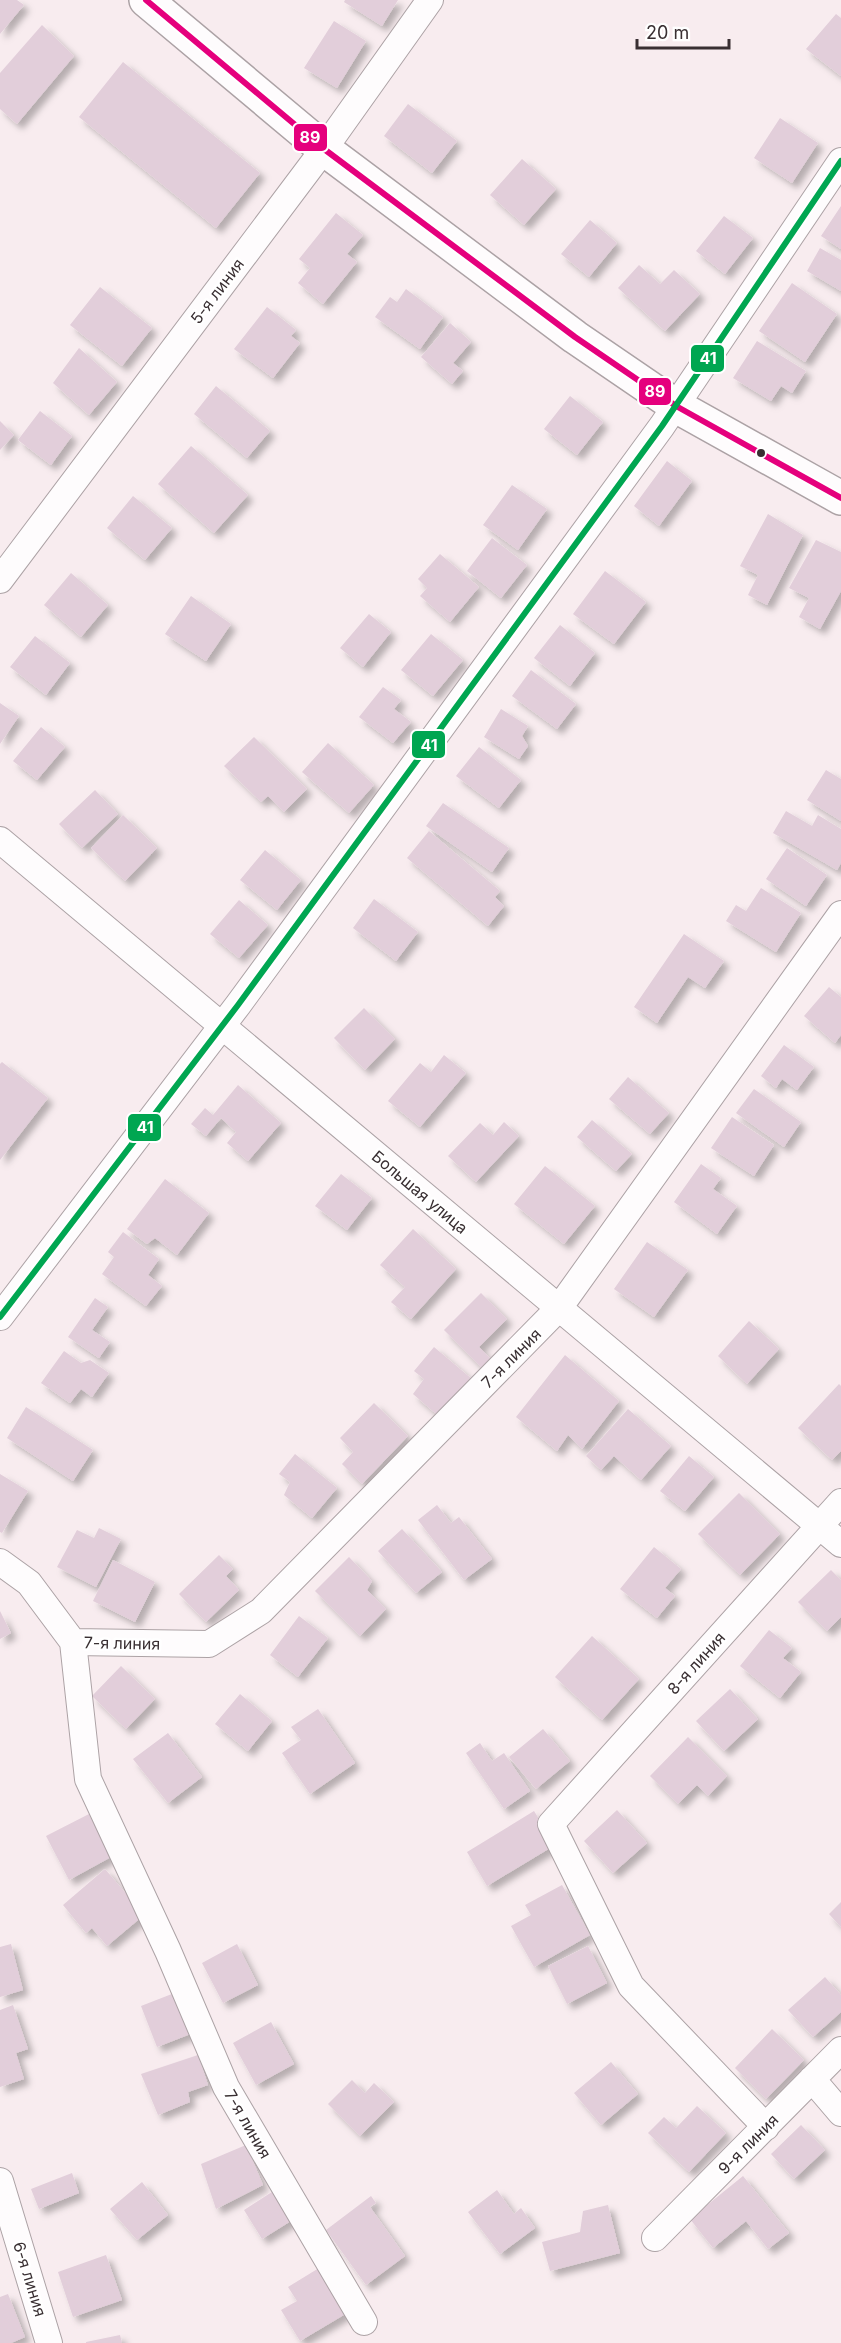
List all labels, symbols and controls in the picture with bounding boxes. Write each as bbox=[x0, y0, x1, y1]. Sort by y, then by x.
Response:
scale bar bbox=[637, 12, 728, 50]
text: 20 m bbox=[646, 22, 689, 43]
line badge: 89 bbox=[293, 123, 328, 152]
text: 89 bbox=[300, 127, 320, 147]
street label: 5-я линия bbox=[186, 254, 248, 328]
line badge: 41 bbox=[690, 344, 725, 373]
text: 41 bbox=[699, 348, 717, 368]
line badge: 89 bbox=[638, 377, 672, 406]
text: 89 bbox=[645, 381, 665, 401]
unlabelled marker bbox=[755, 447, 767, 459]
line badge: 41 bbox=[411, 730, 446, 759]
text: 41 bbox=[420, 735, 438, 755]
line badge: 41 bbox=[127, 1113, 162, 1142]
text: 41 bbox=[136, 1117, 154, 1137]
street label: Большая улица bbox=[368, 1146, 472, 1238]
street label: 7-я линия bbox=[477, 1324, 545, 1392]
street label: 8-я линия bbox=[663, 1628, 729, 1698]
street label: 7-я линия bbox=[84, 1632, 160, 1654]
street label: 7-я линия bbox=[220, 2086, 276, 2162]
street label: 9-я линия bbox=[714, 2110, 782, 2178]
street label: 6-я линия bbox=[9, 2239, 51, 2319]

